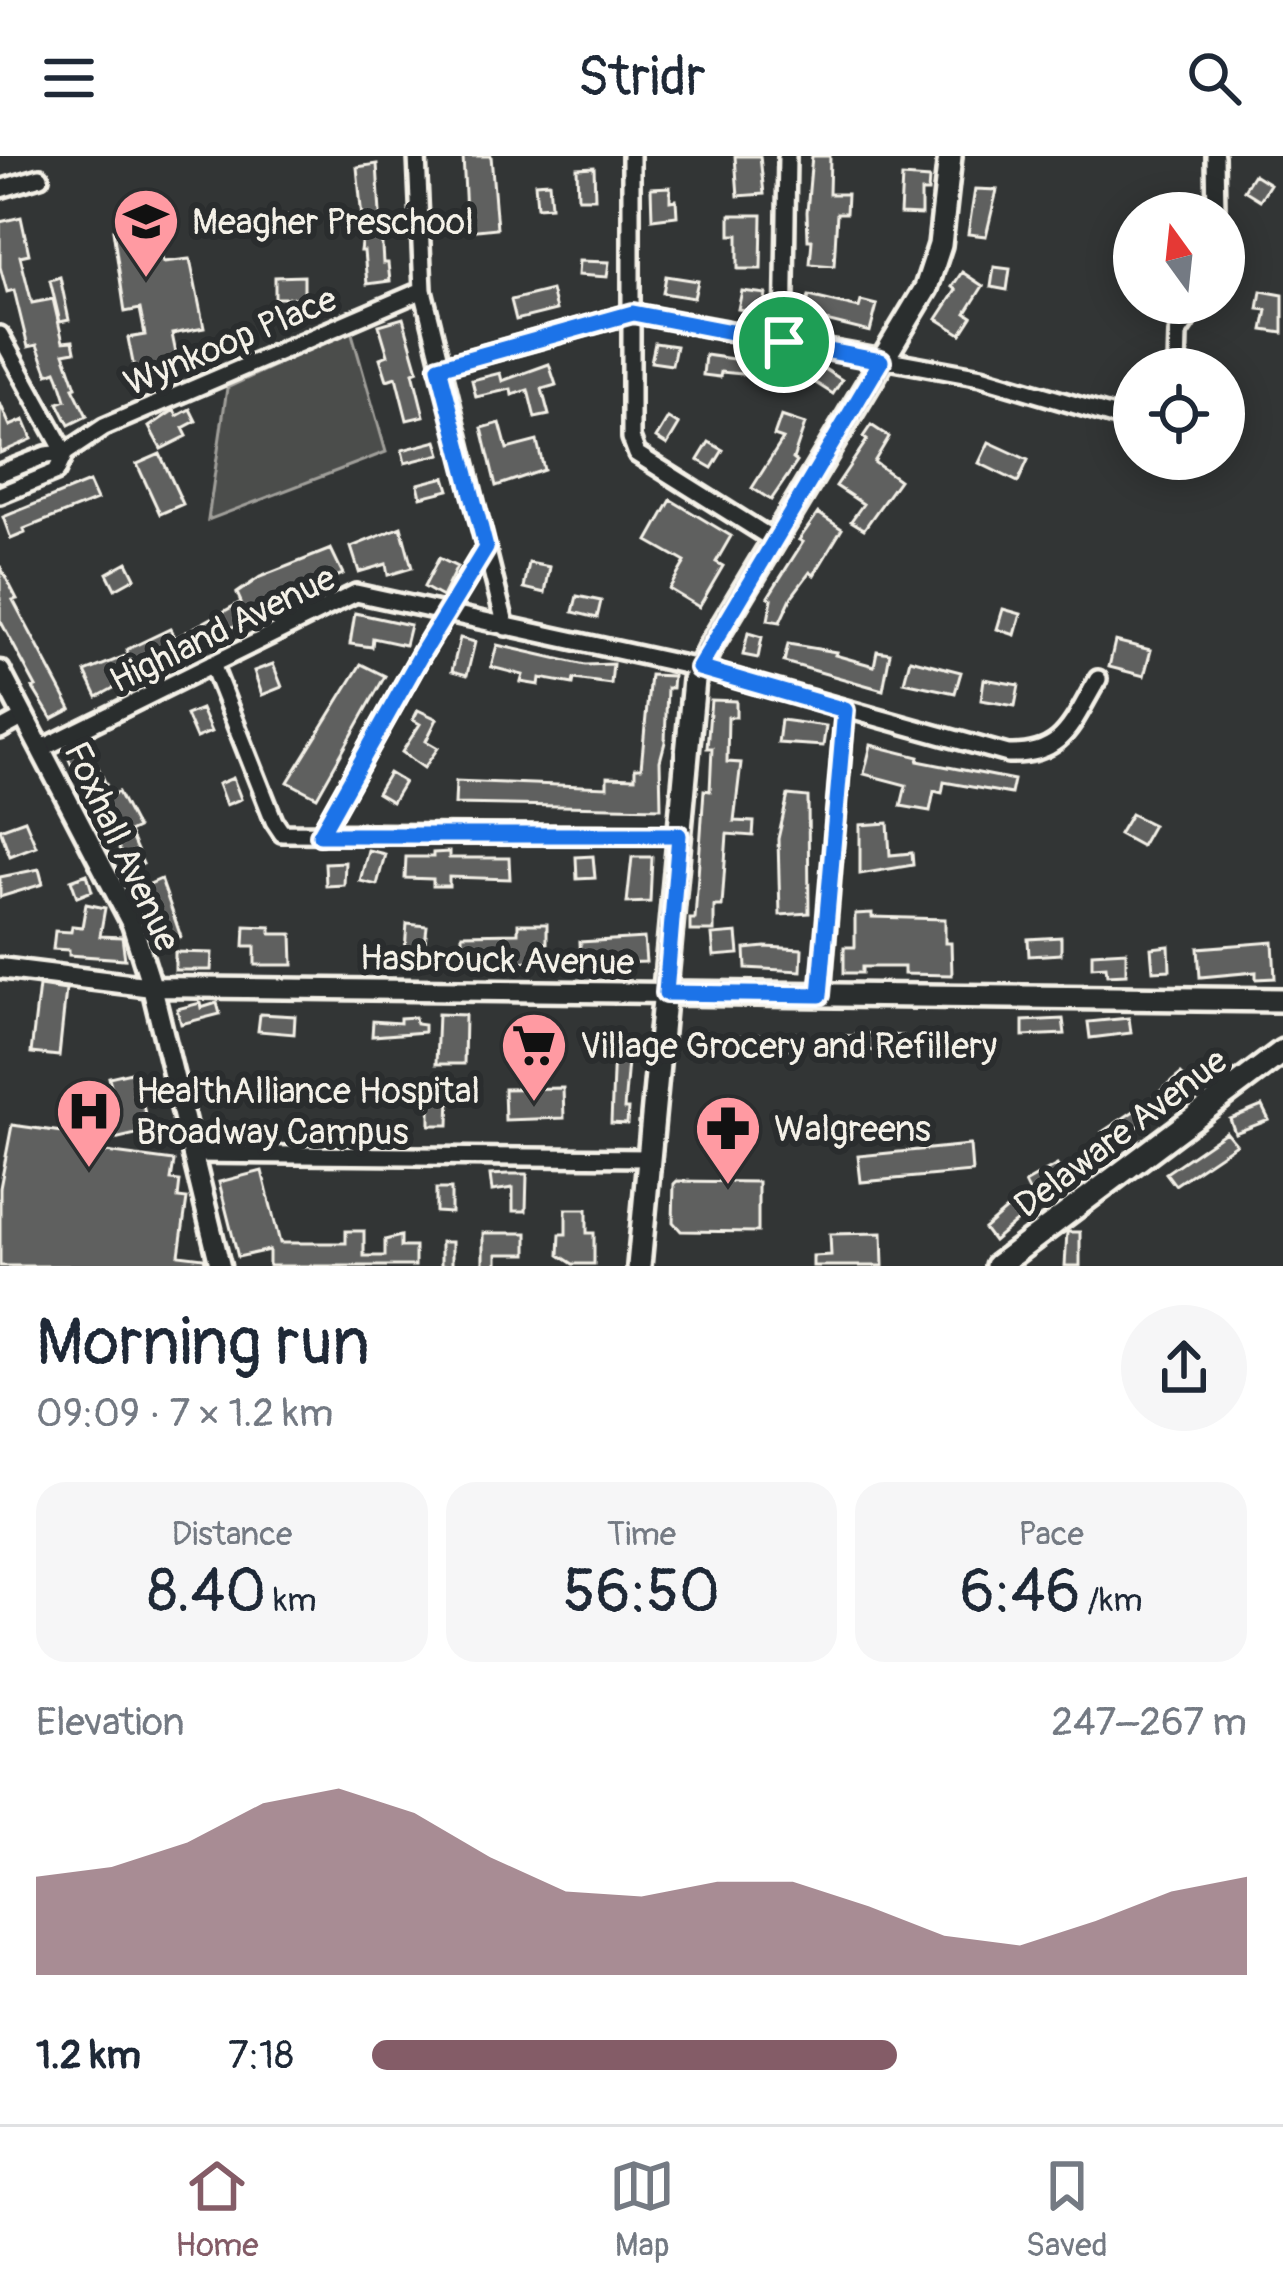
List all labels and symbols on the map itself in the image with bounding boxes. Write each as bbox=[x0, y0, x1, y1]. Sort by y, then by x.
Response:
school or university icon: Meagher Preschool bbox=[111, 186, 181, 280]
north arrow bbox=[1113, 192, 1245, 324]
place label: Meagher Preschool bbox=[192, 200, 474, 245]
street label: Wynkoop Place bbox=[118, 276, 344, 406]
pin bbox=[733, 291, 835, 393]
street label: Highland Avenue bbox=[103, 555, 343, 703]
street label: Foxhall Avenue bbox=[53, 735, 190, 959]
street label: Hasbrouck Avenue bbox=[359, 936, 635, 985]
supermarket icon: Village Grocery and Refillery bbox=[499, 1010, 569, 1104]
place label: Village Grocery and Refillery bbox=[580, 1024, 997, 1069]
street label: Delaware Avenue bbox=[1006, 1038, 1236, 1228]
place label: HealthAlliance Hospital Broadway Campus bbox=[136, 1069, 480, 1155]
hospital icon: HealthAlliance Hospital Broadway Campus bbox=[54, 1076, 124, 1170]
pharmacy icon: Walgreens bbox=[693, 1093, 763, 1187]
place label: Walgreens bbox=[774, 1107, 931, 1152]

